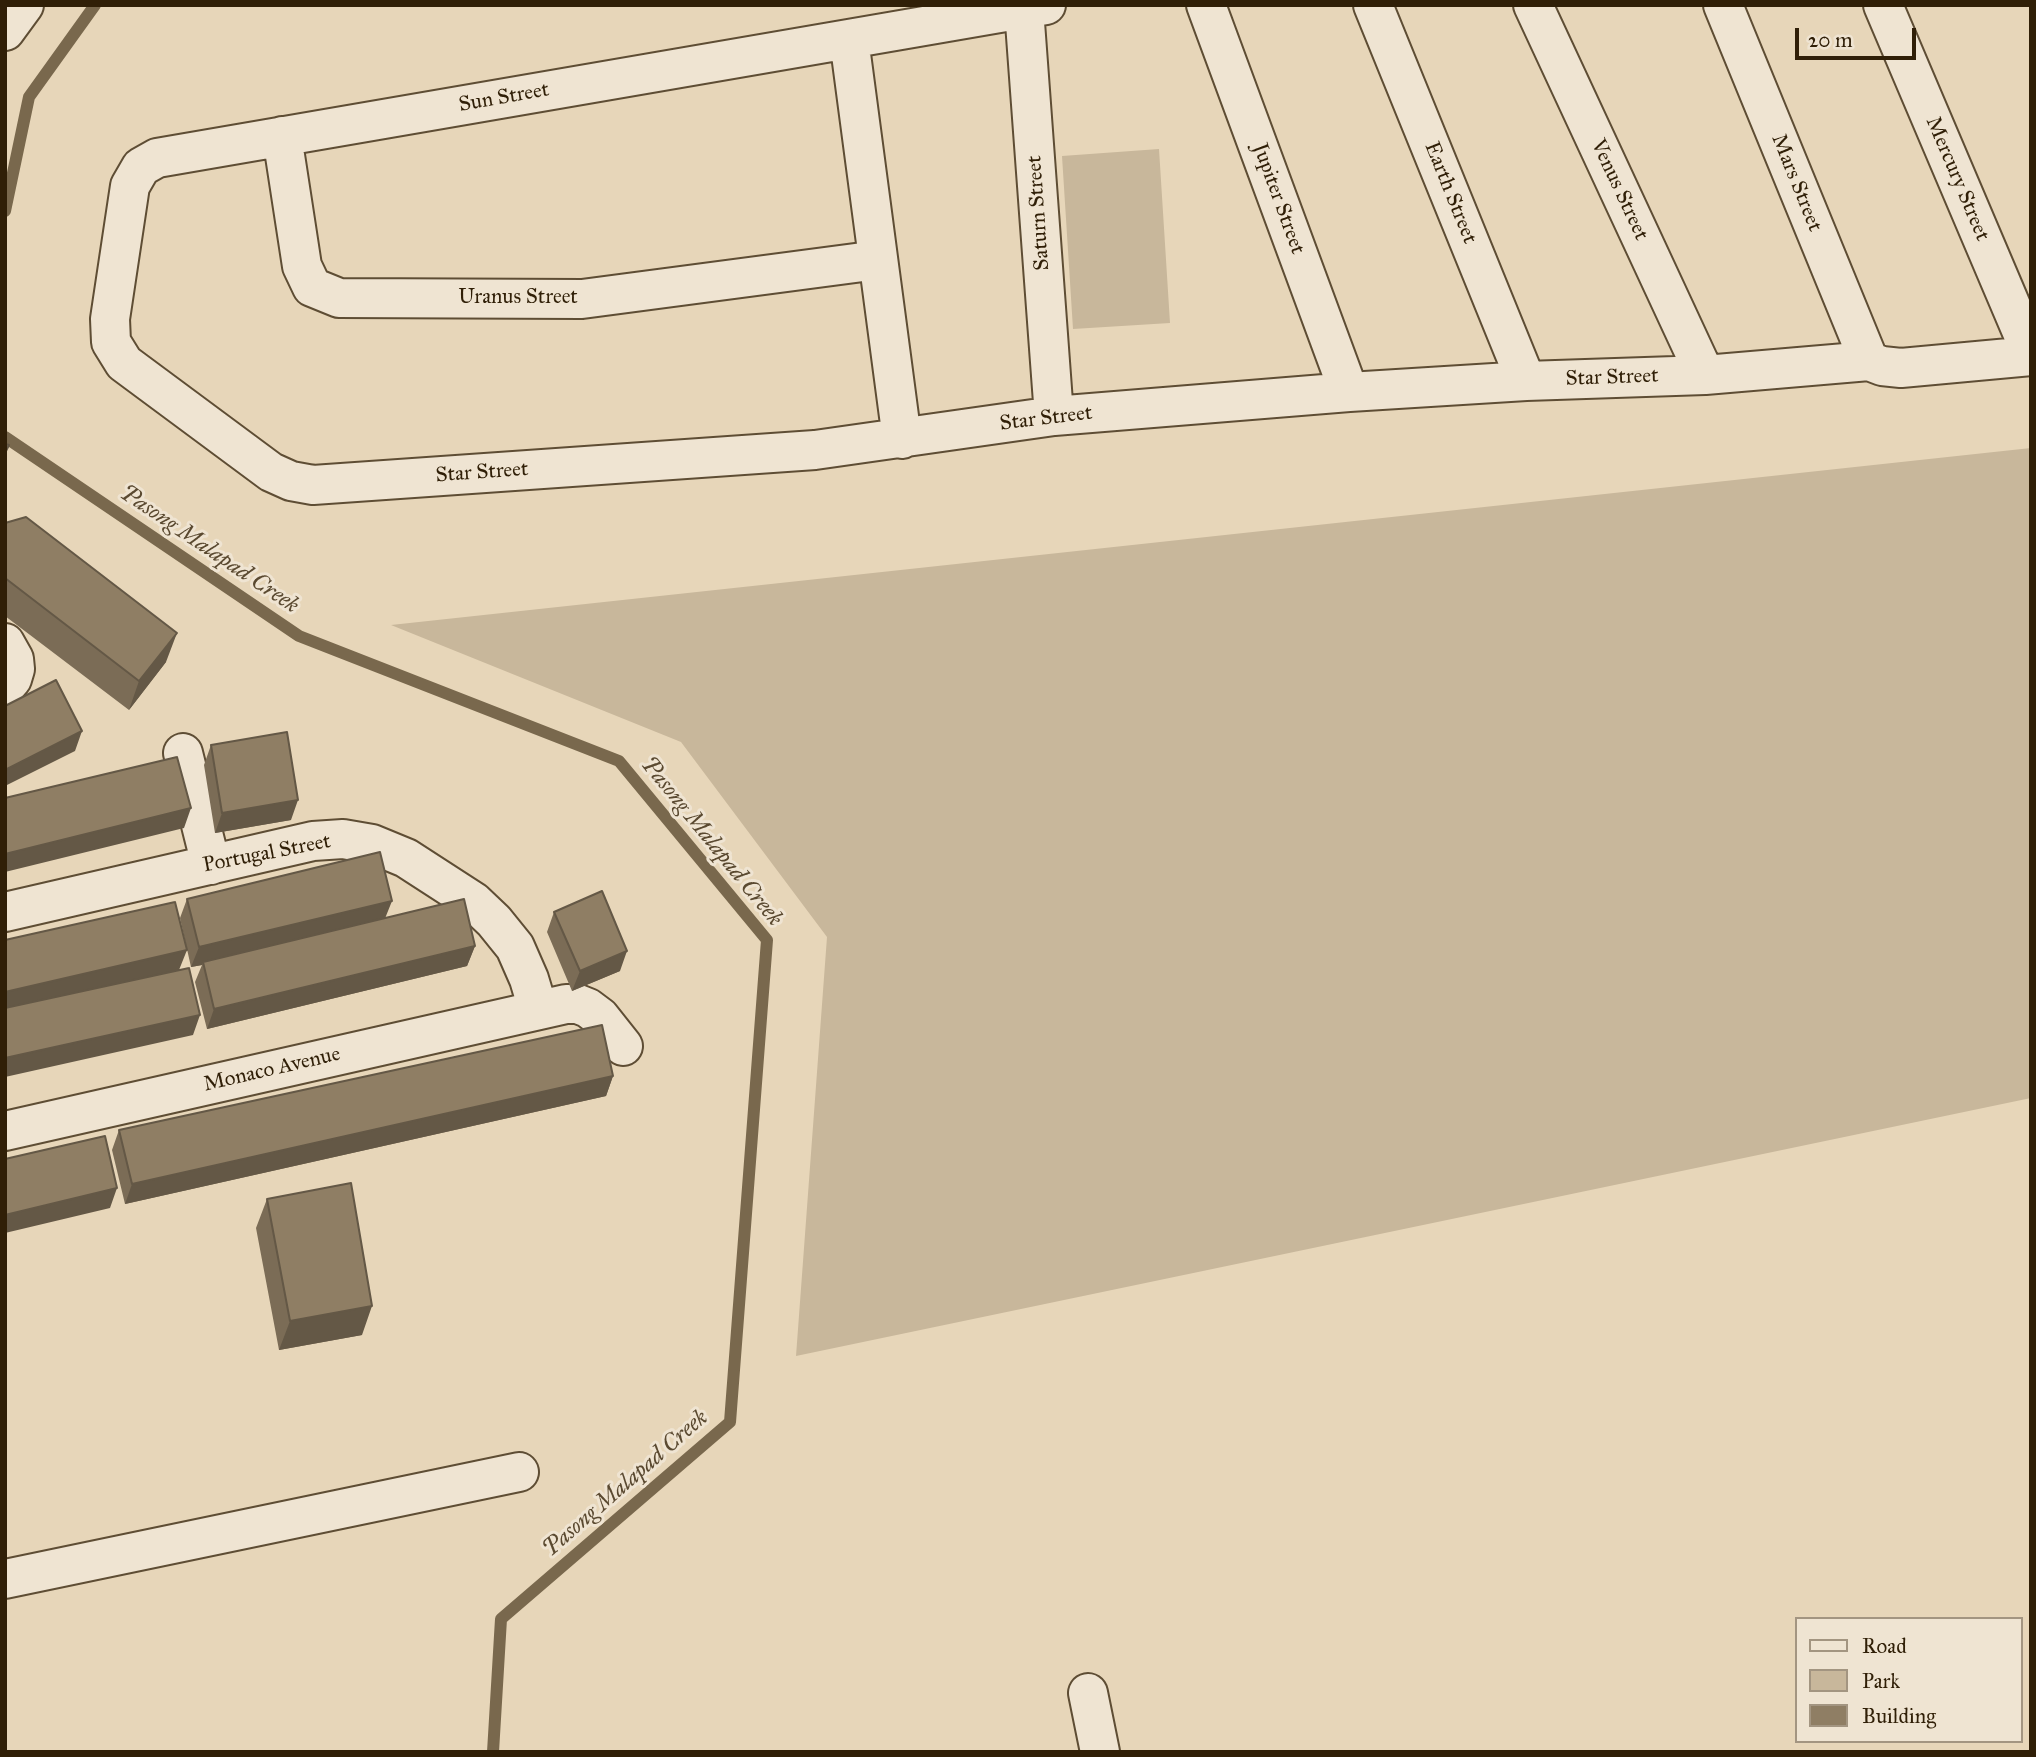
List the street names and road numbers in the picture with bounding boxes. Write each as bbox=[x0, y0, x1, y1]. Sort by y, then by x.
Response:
street label: Sun Street bbox=[457, 78, 551, 118]
street label: Mercury Street bbox=[1920, 113, 1994, 245]
street label: Mars Street bbox=[1765, 131, 1827, 235]
street label: Venus Street bbox=[1585, 135, 1653, 245]
street label: Earth Street bbox=[1418, 138, 1482, 248]
street label: Jupiter Street bbox=[1246, 140, 1310, 258]
street label: Saturn Street bbox=[1022, 155, 1056, 271]
street label: Uranus Street bbox=[458, 285, 578, 311]
street label: Star Street bbox=[1565, 364, 1659, 392]
street label: Star Street bbox=[998, 401, 1094, 437]
street label: Star Street bbox=[435, 457, 529, 489]
street label: Portugal Street bbox=[201, 829, 333, 879]
street label: Monaco Avenue bbox=[201, 1042, 343, 1098]

